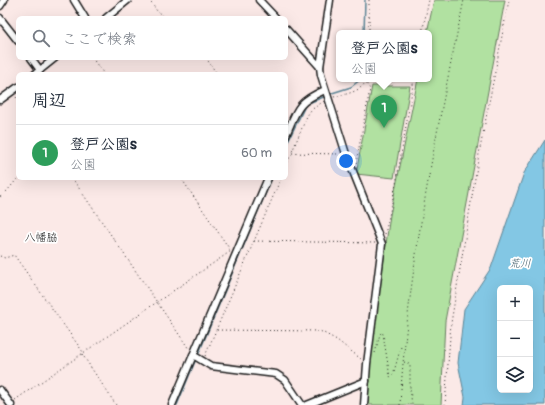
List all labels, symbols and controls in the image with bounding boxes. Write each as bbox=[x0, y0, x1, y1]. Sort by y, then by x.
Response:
search box bbox=[16, 16, 288, 60]
icon: search bbox=[30, 27, 52, 49]
text: ここで検索 bbox=[62, 30, 137, 49]
popup bbox=[336, 30, 432, 82]
text: 登戸公園s bbox=[351, 39, 417, 58]
text: 公園 bbox=[351, 61, 377, 77]
text: 周辺 bbox=[32, 90, 66, 111]
pin: 1 bbox=[371, 95, 397, 128]
text: 登戸公園s bbox=[70, 135, 137, 154]
text: 1 bbox=[42, 145, 48, 161]
text: 60 m bbox=[241, 145, 272, 161]
your location bbox=[336, 151, 356, 171]
text: 公園 bbox=[70, 157, 96, 173]
district label: 八幡脇 bbox=[25, 231, 58, 244]
water label: 荒川 bbox=[509, 257, 531, 270]
map controls bbox=[497, 285, 533, 393]
button: + bbox=[497, 285, 533, 321]
button: − bbox=[497, 321, 533, 357]
button: layers bbox=[497, 357, 533, 393]

